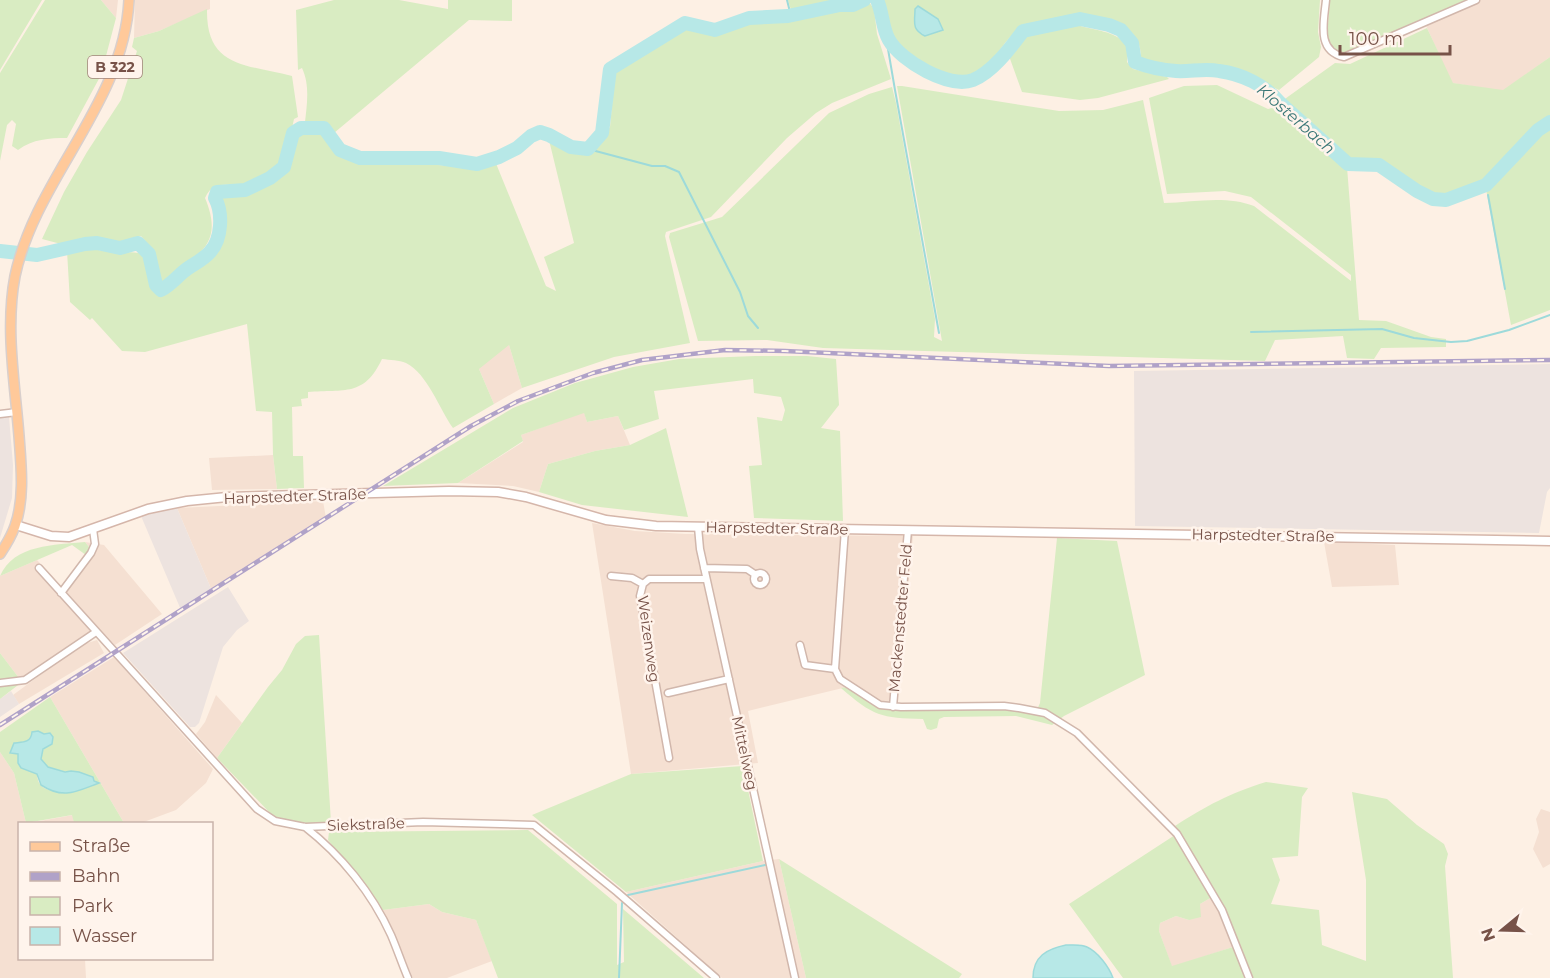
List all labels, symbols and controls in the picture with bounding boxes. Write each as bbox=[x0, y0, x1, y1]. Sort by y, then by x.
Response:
scale bar bbox=[1340, 18, 1450, 56]
text: 100 m bbox=[1349, 28, 1403, 50]
road number: B 322 bbox=[88, 56, 142, 78]
water label: Klosterbach bbox=[1253, 80, 1339, 158]
street label: Harpstedter Straße bbox=[223, 484, 367, 508]
street label: Harpstedter Straße bbox=[705, 517, 849, 539]
street label: Harpstedter Straße bbox=[1191, 524, 1335, 546]
street label: Mackenstedter Feld bbox=[884, 543, 916, 693]
street label: Weizenweg bbox=[633, 594, 665, 684]
street label: Mittelweg bbox=[728, 714, 762, 792]
street label: Siekstraße bbox=[327, 813, 405, 835]
legend bbox=[18, 822, 213, 960]
text: Straße bbox=[72, 835, 131, 857]
text: Bahn bbox=[72, 865, 121, 887]
text: Park bbox=[72, 895, 113, 917]
north arrow bbox=[1472, 900, 1532, 960]
text: Wasser bbox=[72, 925, 137, 947]
text: N bbox=[1477, 926, 1499, 944]

